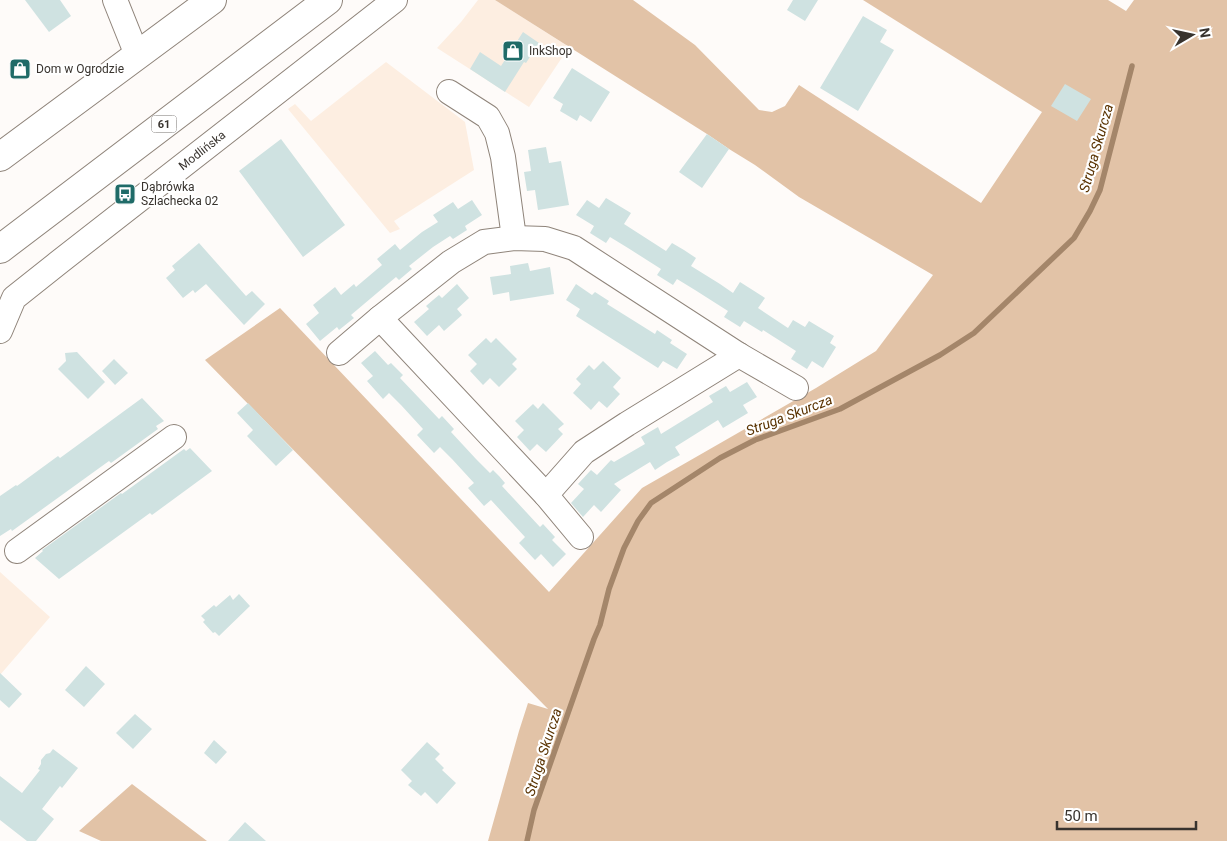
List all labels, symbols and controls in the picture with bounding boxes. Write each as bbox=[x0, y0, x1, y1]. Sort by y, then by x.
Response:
north arrow bbox=[1167, 10, 1217, 60]
text: N bbox=[1196, 27, 1214, 39]
shop icon: InkShop bbox=[501, 39, 525, 63]
place label: InkShop bbox=[529, 44, 573, 58]
shop icon: Dom w Ogrodzie bbox=[8, 57, 32, 81]
place label: Dom w Ogrodzie bbox=[36, 62, 124, 76]
water label: Struga Skurcza bbox=[1076, 102, 1116, 194]
road number: 61 bbox=[152, 116, 176, 132]
street label: Modlińska bbox=[176, 128, 228, 173]
place label: Dąbrówka Szlachecka 02 bbox=[141, 180, 218, 208]
bus stop icon: Dąbrówka Szlachecka 02 bbox=[113, 182, 137, 206]
water label: Struga Skurcza bbox=[744, 391, 834, 439]
water label: Struga Skurcza bbox=[521, 706, 565, 798]
scale bar bbox=[1057, 798, 1196, 830]
text: 50 m bbox=[1064, 807, 1098, 825]

